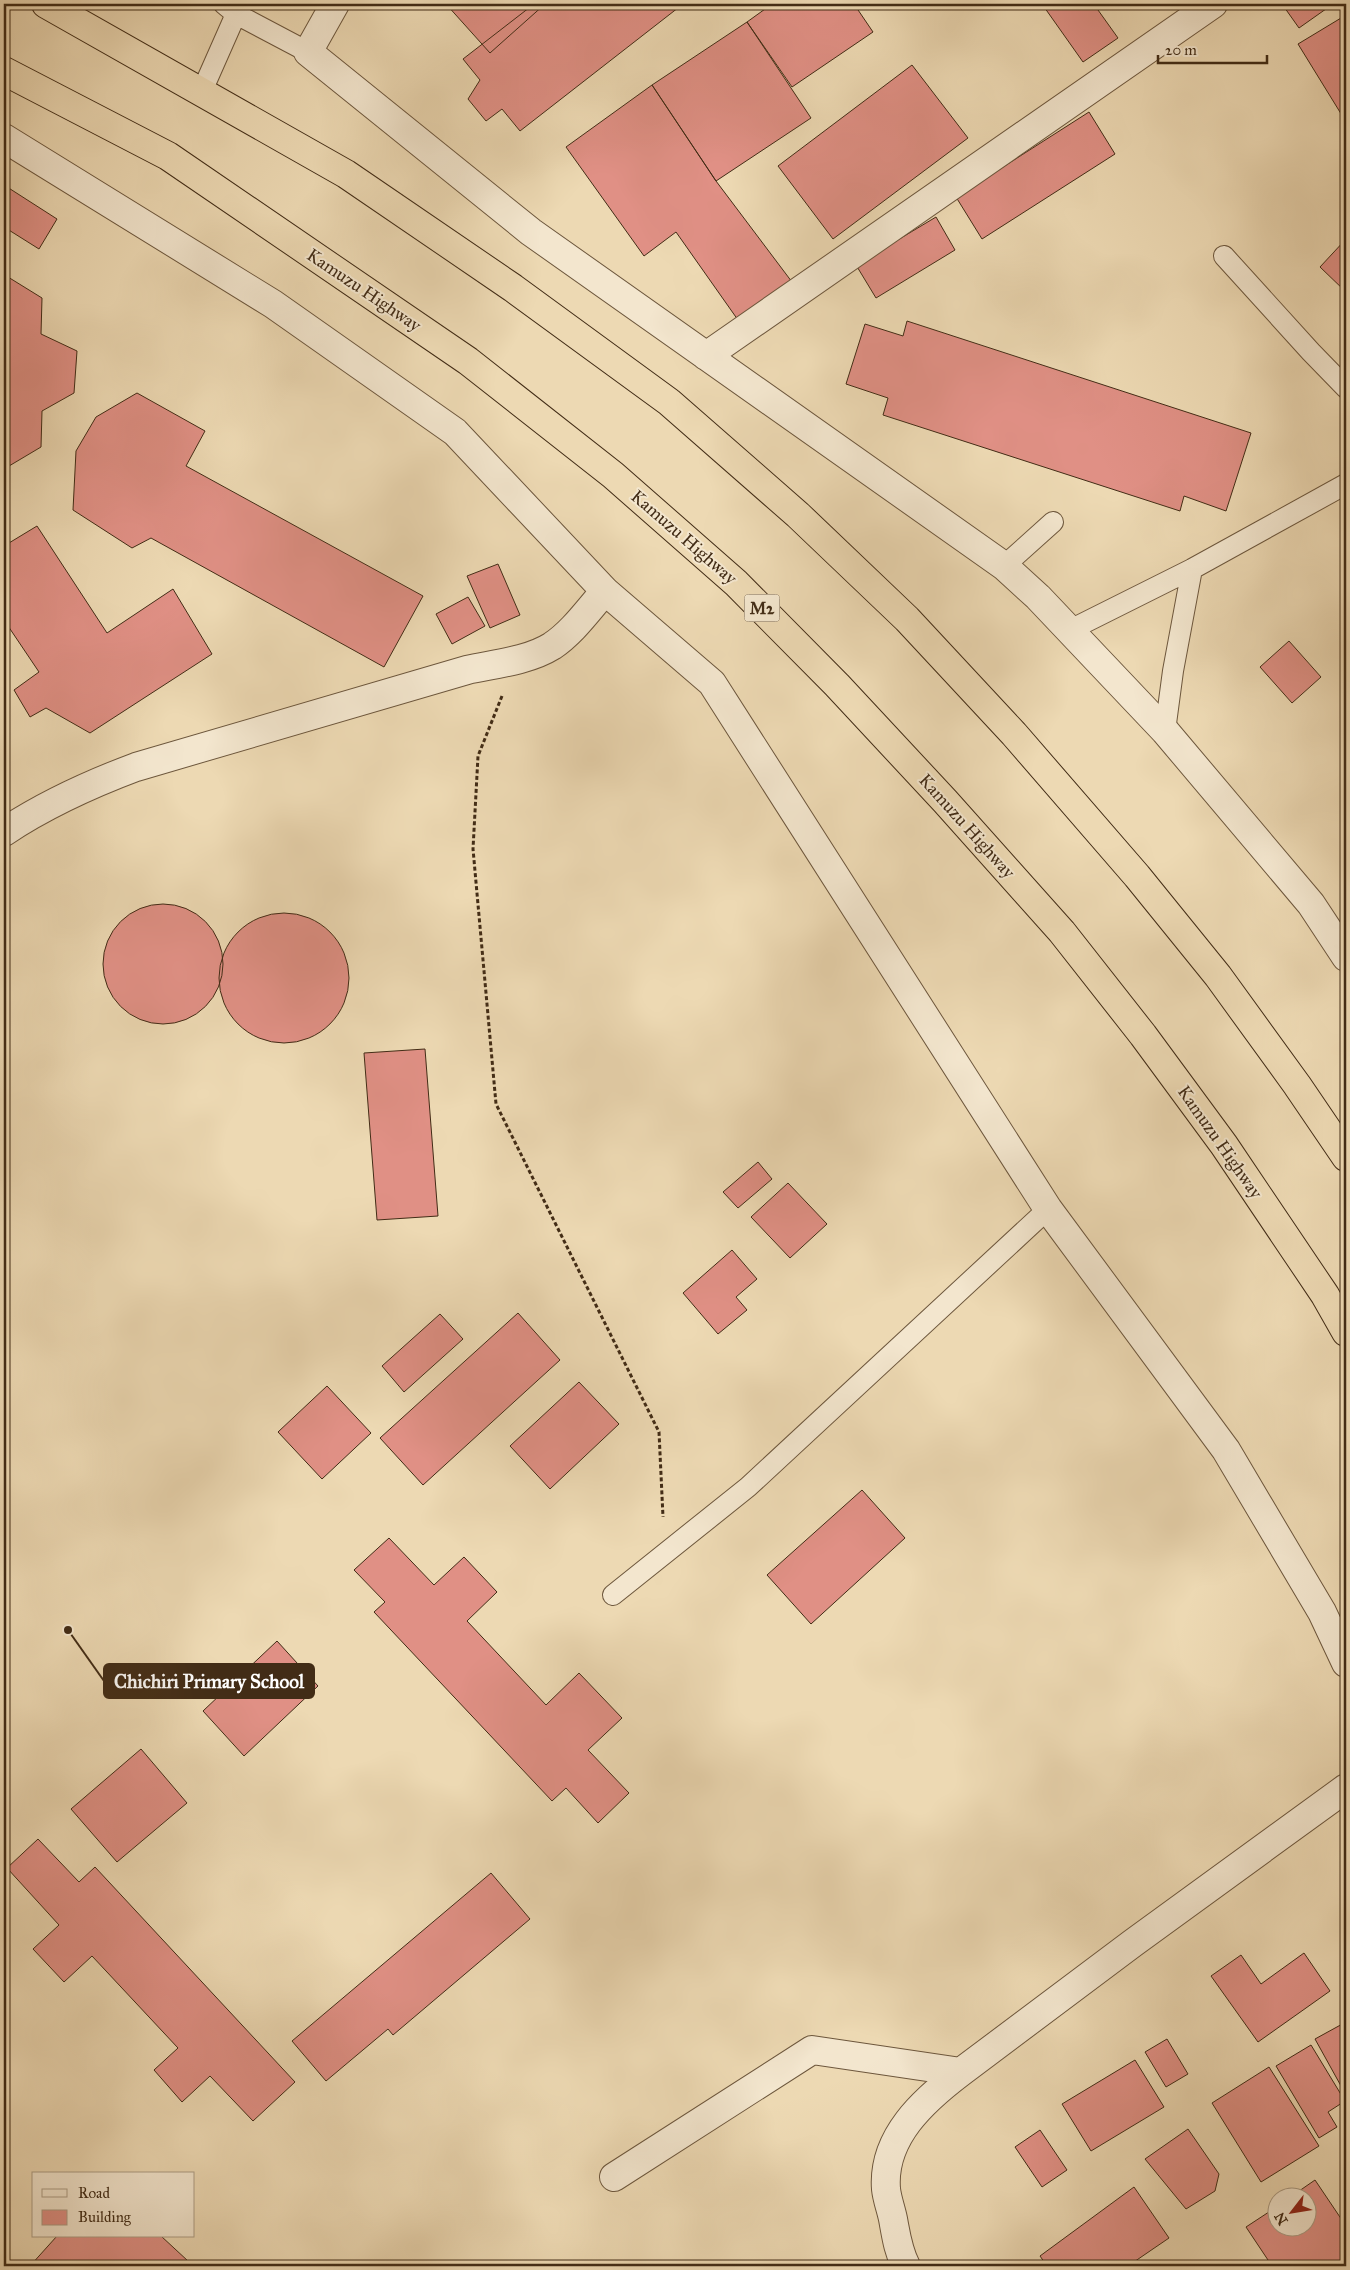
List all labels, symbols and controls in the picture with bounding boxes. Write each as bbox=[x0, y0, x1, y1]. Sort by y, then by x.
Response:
scale bar bbox=[1158, 32, 1266, 64]
text: 20 m bbox=[1165, 41, 1197, 59]
street label: Kamuzu Highway bbox=[302, 244, 426, 337]
street label: Kamuzu Highway bbox=[626, 485, 742, 590]
road number: M2 bbox=[744, 594, 780, 622]
street label: Kamuzu Highway bbox=[914, 769, 1020, 884]
street label: Kamuzu Highway bbox=[1172, 1081, 1267, 1204]
callout: Chichiri Primary School bbox=[104, 1664, 314, 1698]
text: Chichiri Primary School bbox=[114, 1670, 305, 1694]
legend bbox=[32, 2172, 195, 2238]
text: Road bbox=[78, 2184, 110, 2202]
north arrow bbox=[1268, 2188, 1318, 2238]
text: Building bbox=[78, 2208, 132, 2226]
text: N bbox=[1271, 2209, 1292, 2228]

